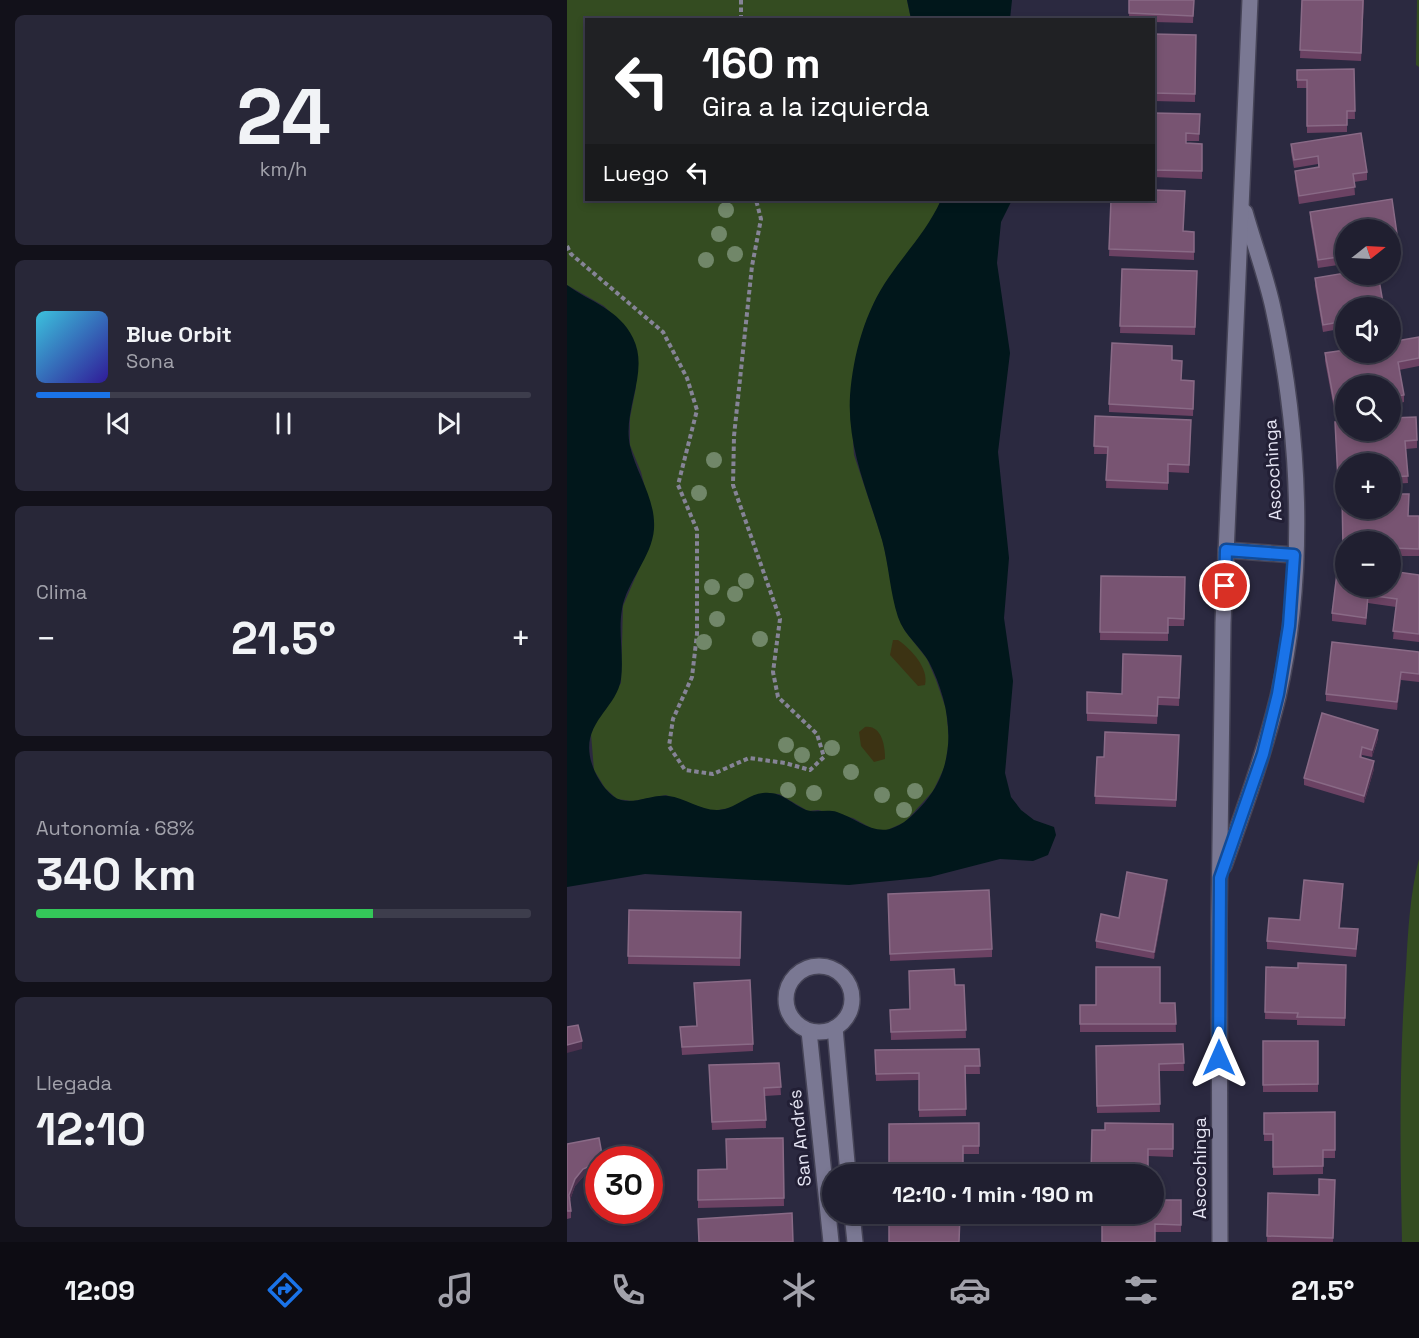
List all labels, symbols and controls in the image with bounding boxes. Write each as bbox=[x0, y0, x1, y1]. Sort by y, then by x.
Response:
text: 160 m bbox=[702, 37, 821, 90]
icon: left bbox=[603, 42, 681, 120]
text: 24 bbox=[236, 67, 331, 167]
text: Gira a la izquierda bbox=[702, 89, 929, 124]
text: km/h bbox=[260, 156, 307, 182]
icon: left bbox=[681, 156, 714, 189]
text: Luego bbox=[603, 159, 669, 187]
north arrow bbox=[1335, 219, 1401, 285]
map controls bbox=[1335, 219, 1401, 597]
button: sound bbox=[1335, 297, 1401, 363]
text: Blue Orbit bbox=[126, 320, 232, 348]
text: Sona bbox=[126, 348, 174, 374]
button: search bbox=[1335, 375, 1401, 441]
icon: previous bbox=[102, 407, 135, 440]
icon: pause bbox=[267, 407, 300, 440]
icon: next bbox=[432, 407, 465, 440]
street label: Ascochinga bbox=[1258, 419, 1287, 521]
button: + bbox=[1335, 453, 1401, 519]
button: − bbox=[1335, 531, 1401, 597]
pin bbox=[1199, 560, 1250, 611]
icon: arrive bbox=[1208, 569, 1241, 602]
text: Clima bbox=[36, 579, 87, 605]
text: 21.5° bbox=[231, 610, 336, 667]
text: − bbox=[36, 618, 56, 660]
text: + bbox=[511, 618, 531, 660]
text: Autonomía · 68% bbox=[36, 815, 194, 841]
text: 340 km bbox=[36, 846, 196, 903]
position arrow bbox=[1187, 1026, 1251, 1090]
text: Llegada bbox=[36, 1070, 112, 1096]
street label: San Andrés bbox=[783, 1088, 816, 1188]
text: 12:10 bbox=[36, 1101, 146, 1158]
street label: Ascochinga bbox=[1188, 1117, 1211, 1219]
speed limit sign: 30 bbox=[585, 1146, 663, 1224]
text: 12:10 · 1 min · 190 m bbox=[892, 1180, 1094, 1208]
icon: directions bbox=[264, 1269, 306, 1311]
icon: music bbox=[435, 1269, 477, 1311]
icon: phone bbox=[607, 1269, 649, 1311]
icon: climate bbox=[778, 1269, 820, 1311]
icon: car bbox=[949, 1269, 991, 1311]
icon: filters bbox=[1120, 1269, 1162, 1311]
text: 12:09 bbox=[65, 1273, 135, 1308]
text: 21.5° bbox=[1291, 1273, 1354, 1308]

